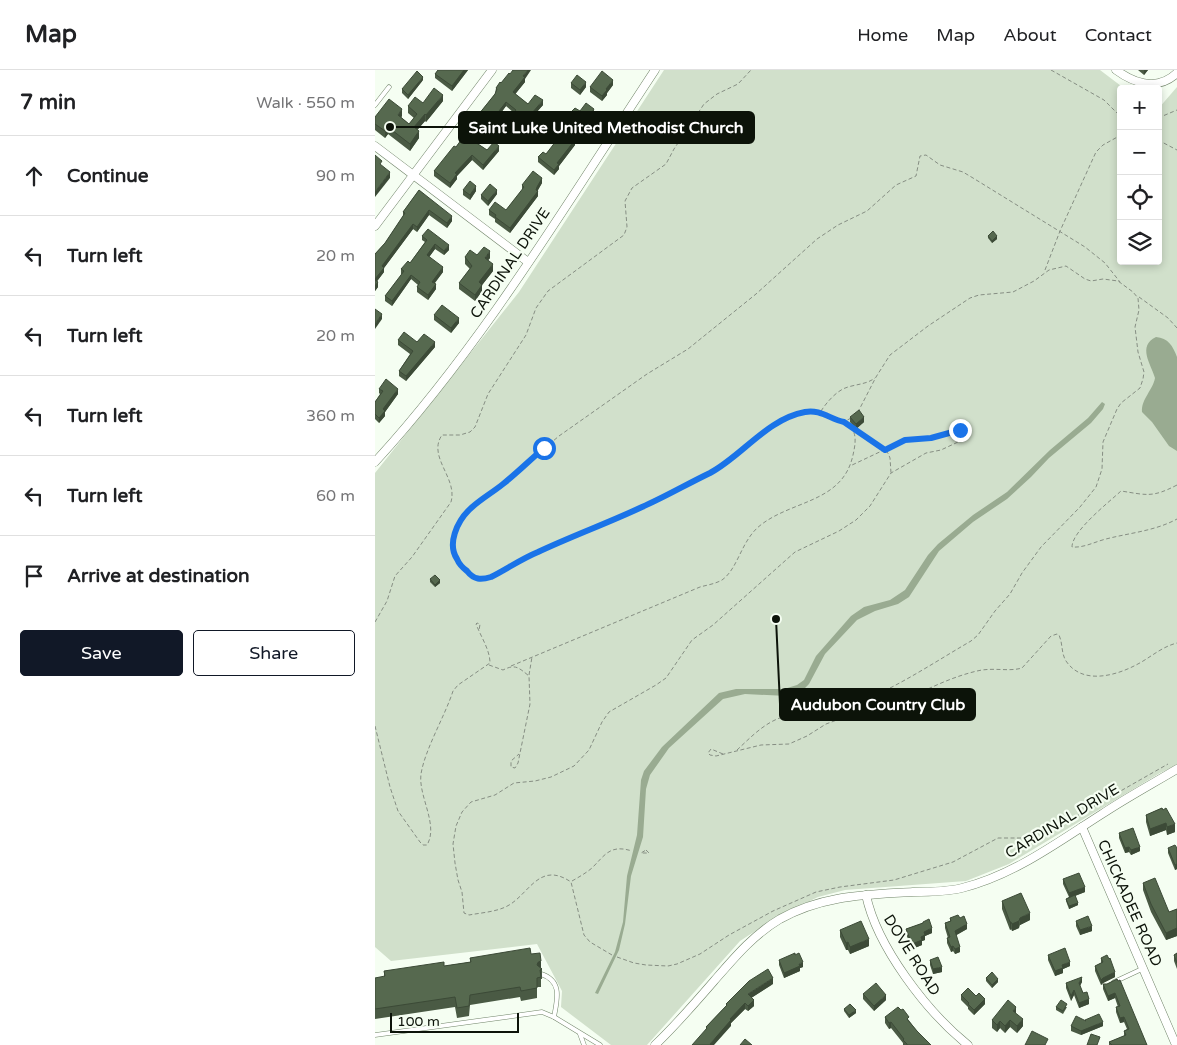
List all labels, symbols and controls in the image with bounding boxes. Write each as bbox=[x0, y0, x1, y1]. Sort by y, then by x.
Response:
text: Map bbox=[25, 20, 77, 49]
text: Home bbox=[857, 24, 908, 46]
text: Map bbox=[936, 24, 975, 46]
text: About bbox=[1003, 24, 1057, 46]
text: Contact bbox=[1085, 24, 1152, 46]
map controls bbox=[1117, 85, 1162, 265]
button: + bbox=[1117, 85, 1162, 130]
text: 7 min bbox=[20, 90, 76, 115]
text: Walk · 550 m bbox=[256, 93, 355, 113]
callout: Saint Luke United Methodist Church bbox=[459, 112, 754, 143]
text: Saint Luke United Methodist Church bbox=[469, 118, 743, 138]
button: − bbox=[1117, 130, 1162, 175]
icon: ahead bbox=[20, 162, 48, 190]
text: Continue bbox=[67, 165, 149, 187]
text: 90 m bbox=[316, 166, 355, 186]
button: locate bbox=[1117, 175, 1162, 220]
street label: CARDINAL DRIVE bbox=[466, 204, 554, 322]
button: layers bbox=[1117, 220, 1162, 265]
icon: left bbox=[20, 242, 48, 270]
text: Turn left bbox=[67, 245, 143, 267]
text: 20 m bbox=[316, 246, 355, 266]
icon: left bbox=[20, 322, 48, 350]
text: Turn left bbox=[67, 325, 143, 347]
text: 20 m bbox=[316, 326, 355, 346]
icon: left bbox=[20, 402, 48, 430]
text: Turn left bbox=[67, 405, 143, 427]
text: 360 m bbox=[306, 406, 355, 426]
route end bbox=[949, 419, 972, 442]
route start bbox=[533, 437, 556, 460]
icon: left bbox=[20, 482, 48, 510]
text: Turn left bbox=[67, 485, 143, 507]
text: 60 m bbox=[316, 486, 355, 506]
icon: arrive bbox=[20, 562, 48, 590]
text: Arrive at destination bbox=[67, 565, 250, 587]
button: Save bbox=[20, 630, 183, 676]
button: Share bbox=[193, 630, 355, 676]
callout: Audubon Country Club bbox=[780, 689, 975, 720]
text: Audubon Country Club bbox=[791, 695, 965, 715]
street label: CARDINAL DRIVE bbox=[1002, 780, 1122, 862]
street label: CHICKADEE ROAD bbox=[1094, 837, 1166, 969]
street label: DOVE ROAD bbox=[880, 911, 944, 999]
scale bar bbox=[390, 1010, 519, 1033]
text: 100 m bbox=[397, 1013, 440, 1030]

